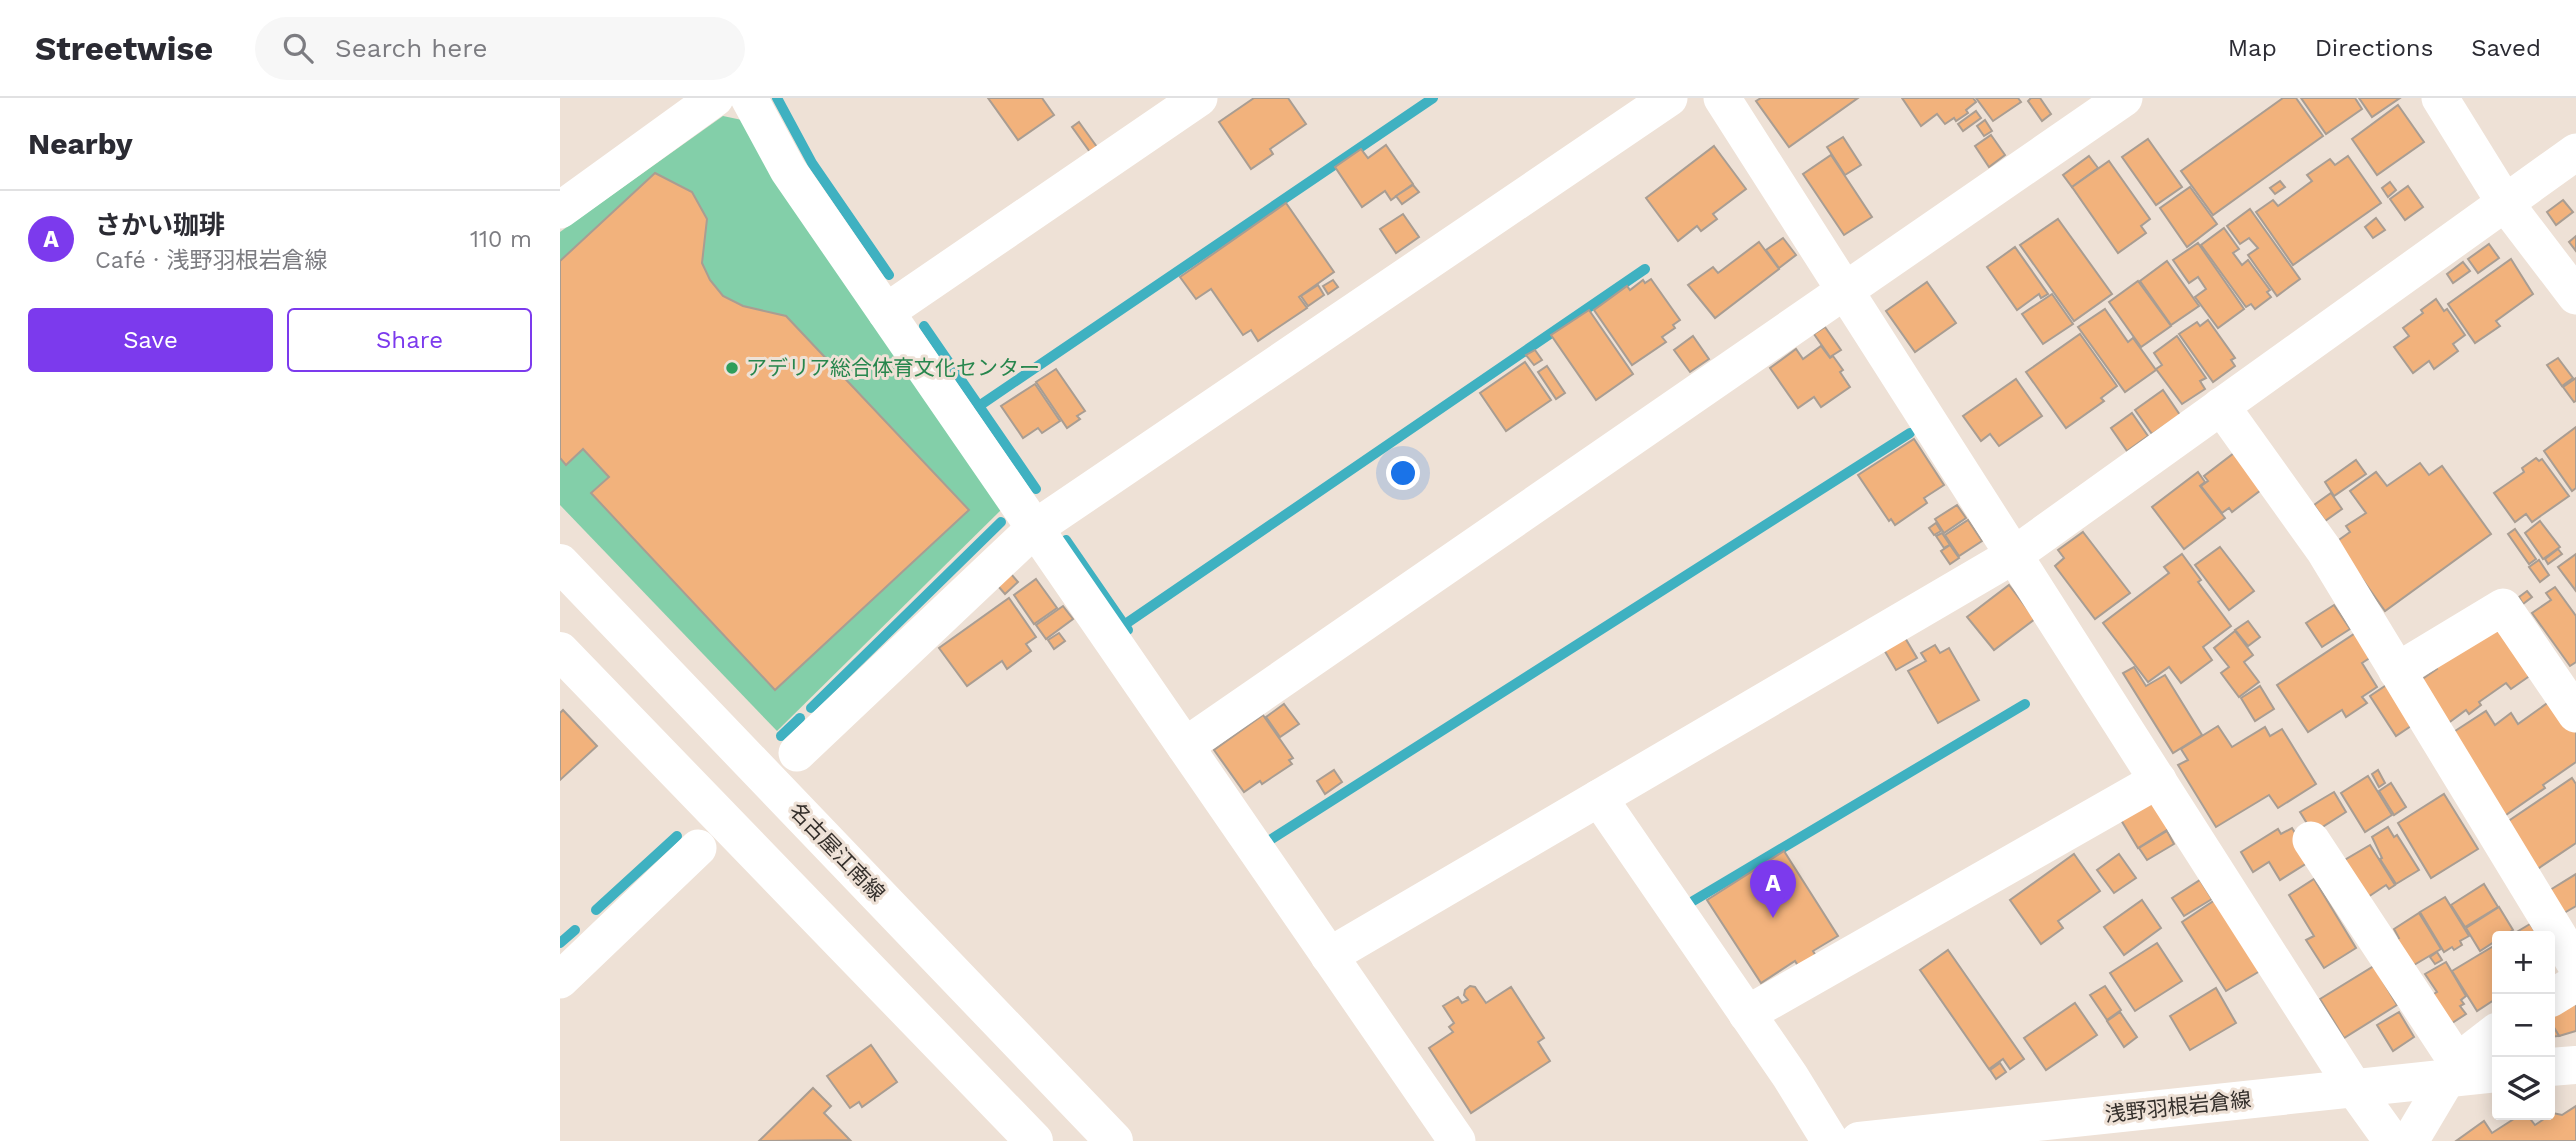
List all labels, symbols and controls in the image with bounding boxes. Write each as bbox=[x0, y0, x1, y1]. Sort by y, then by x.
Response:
search box bbox=[255, 17, 745, 80]
text: Streetwise bbox=[35, 29, 213, 68]
icon: search bbox=[279, 29, 317, 67]
text: Search here bbox=[335, 33, 487, 63]
text: Map bbox=[2228, 34, 2277, 62]
text: Directions bbox=[2315, 34, 2433, 62]
text: Saved bbox=[2471, 34, 2541, 62]
text: Nearby bbox=[28, 126, 133, 161]
text: さかい珈琲 bbox=[95, 210, 225, 240]
text: A bbox=[43, 226, 59, 253]
text: 110 m bbox=[470, 226, 532, 253]
text: Café · 浅野羽根岩倉線 bbox=[95, 247, 328, 274]
button: Save bbox=[28, 308, 273, 372]
button: Share bbox=[287, 308, 532, 372]
place label: アデリア総合体育文化センター bbox=[746, 355, 1040, 380]
marker: アデリア総合体育文化センター bbox=[724, 360, 740, 376]
your location bbox=[1386, 456, 1420, 490]
street label: 名古屋江南線 bbox=[785, 798, 890, 906]
pin: A bbox=[1750, 860, 1796, 918]
map controls bbox=[2492, 931, 2555, 1120]
button: + bbox=[2492, 931, 2555, 994]
button: − bbox=[2492, 994, 2555, 1057]
button: layers bbox=[2492, 1057, 2555, 1120]
street label: 浅野羽根岩倉線 bbox=[2104, 1086, 2252, 1127]

